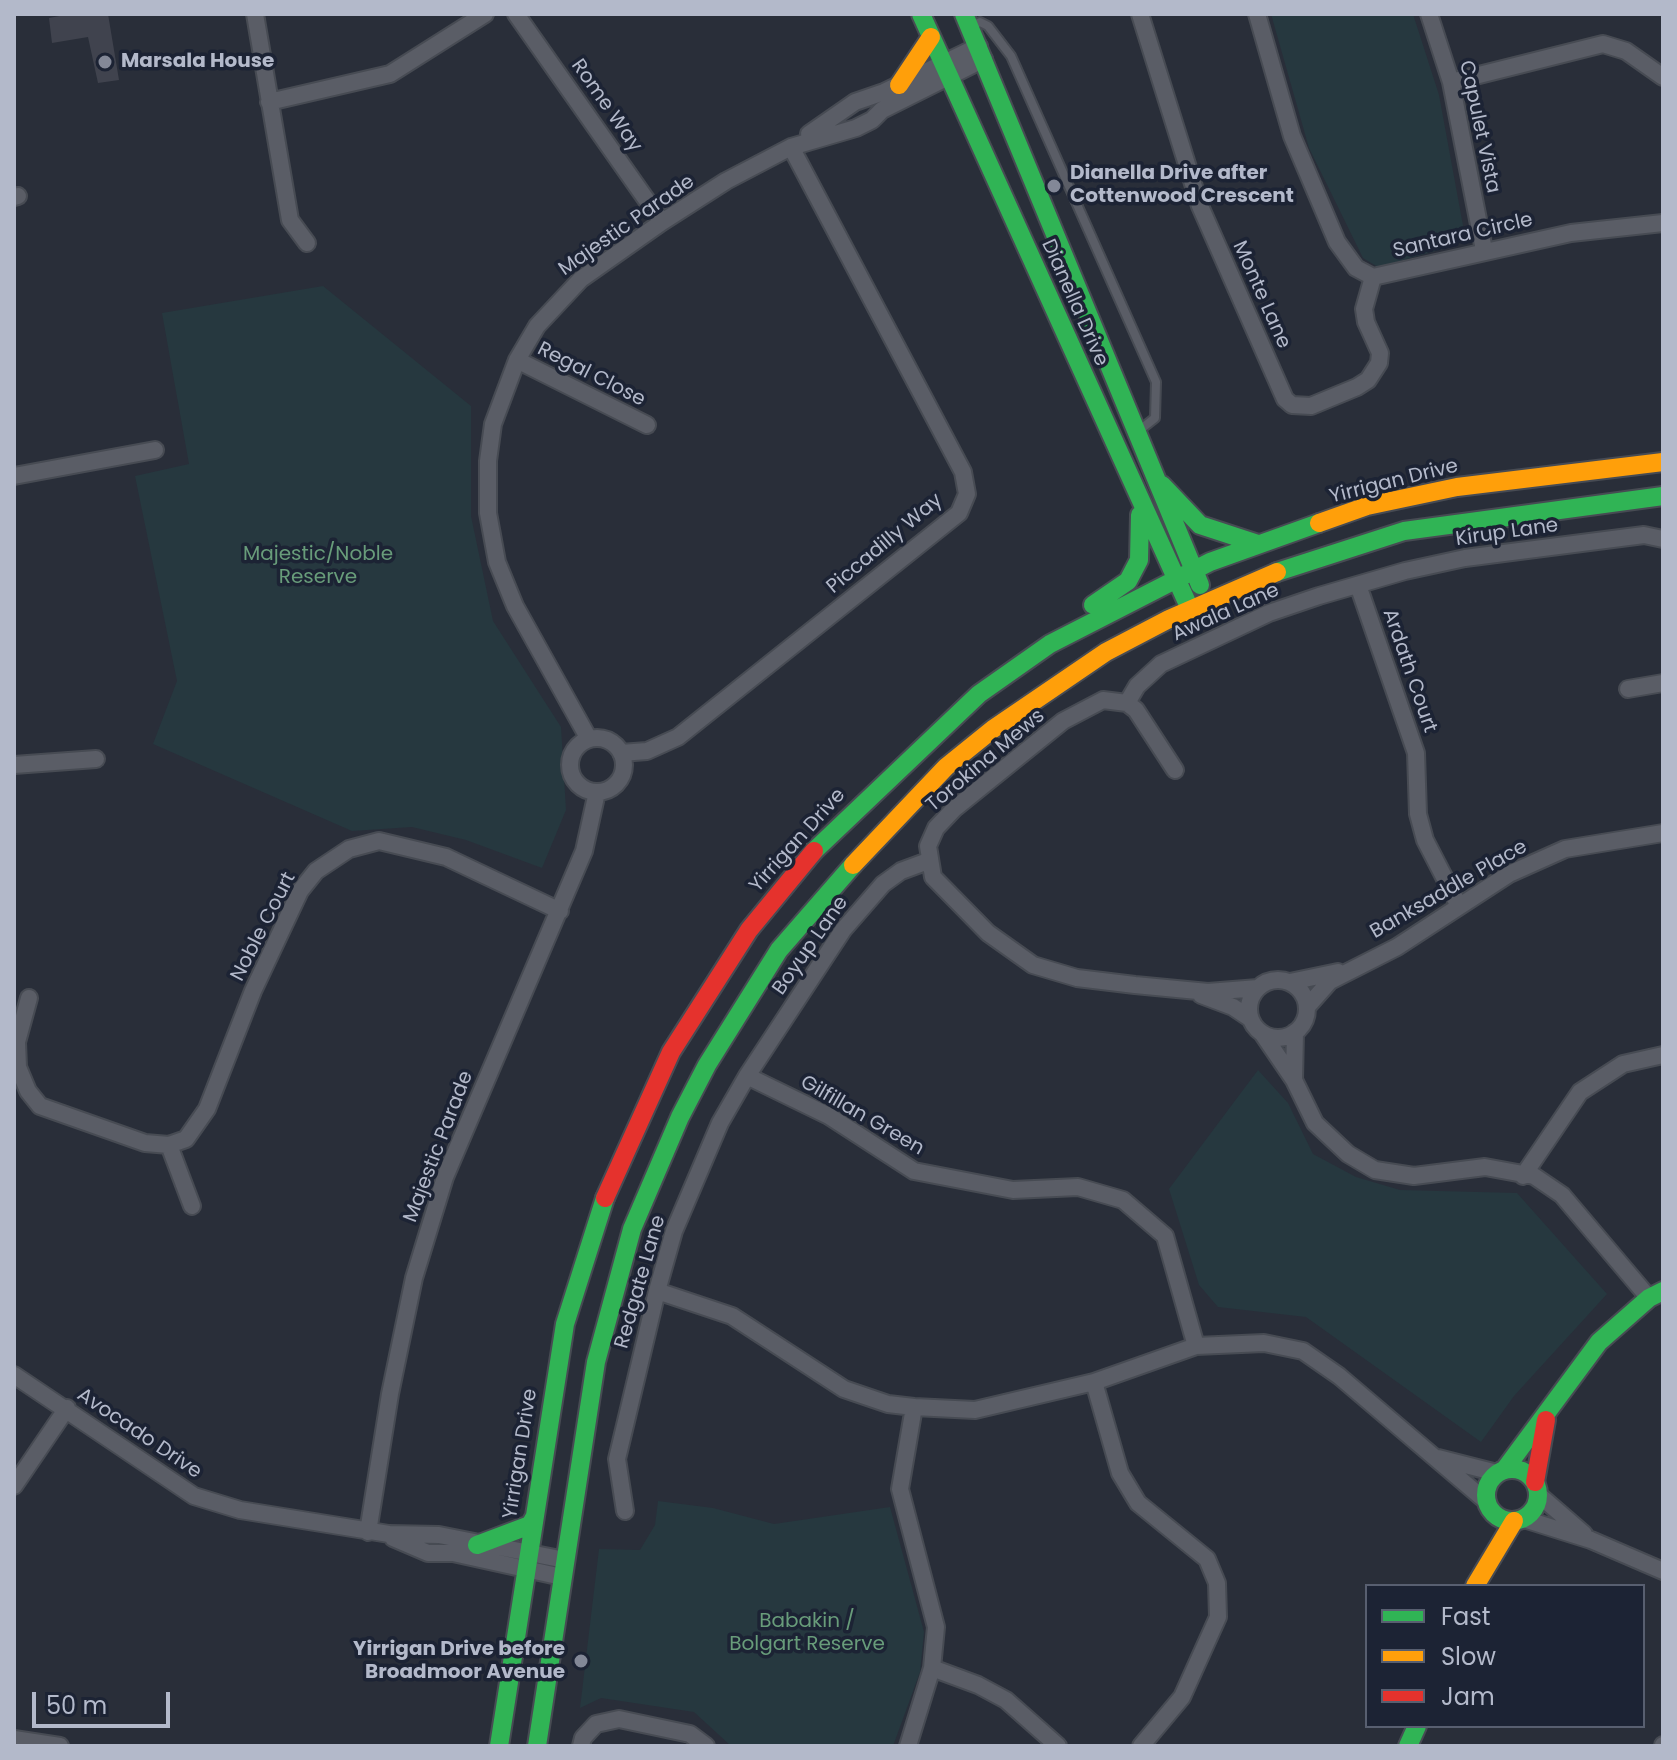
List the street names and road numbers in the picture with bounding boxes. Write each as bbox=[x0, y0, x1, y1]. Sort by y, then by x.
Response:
street label: Rome Way bbox=[565, 55, 647, 157]
street label: Capulet Vista bbox=[1453, 59, 1505, 195]
street label: Majestic Parade bbox=[554, 170, 700, 282]
street label: Santara Circle bbox=[1391, 208, 1535, 264]
street label: Dianella Drive bbox=[1035, 236, 1113, 370]
street label: Monte Lane bbox=[1227, 237, 1295, 353]
street label: Regal Close bbox=[533, 338, 649, 412]
street label: Yirrigan Drive bbox=[1327, 454, 1461, 510]
street label: Piccadilly Way bbox=[822, 489, 948, 599]
street label: Kirup Lane bbox=[1454, 514, 1560, 552]
street label: Awala Lane bbox=[1169, 579, 1283, 647]
street label: Ardath Court bbox=[1377, 606, 1441, 736]
street label: Torokina Mews bbox=[922, 704, 1050, 818]
street label: Yirrigan Drive bbox=[745, 784, 851, 898]
street label: Banksaddle Place bbox=[1366, 835, 1532, 945]
street label: Noble Court bbox=[226, 869, 302, 985]
street label: Boyup Lane bbox=[768, 892, 854, 1000]
street label: Majestic Parade bbox=[399, 1068, 479, 1226]
street label: Gilfillan Green bbox=[796, 1071, 928, 1161]
street label: Redgate Lane bbox=[611, 1213, 671, 1351]
street label: Avocado Drive bbox=[72, 1384, 206, 1484]
street label: Yirrigan Drive bbox=[499, 1387, 543, 1521]

